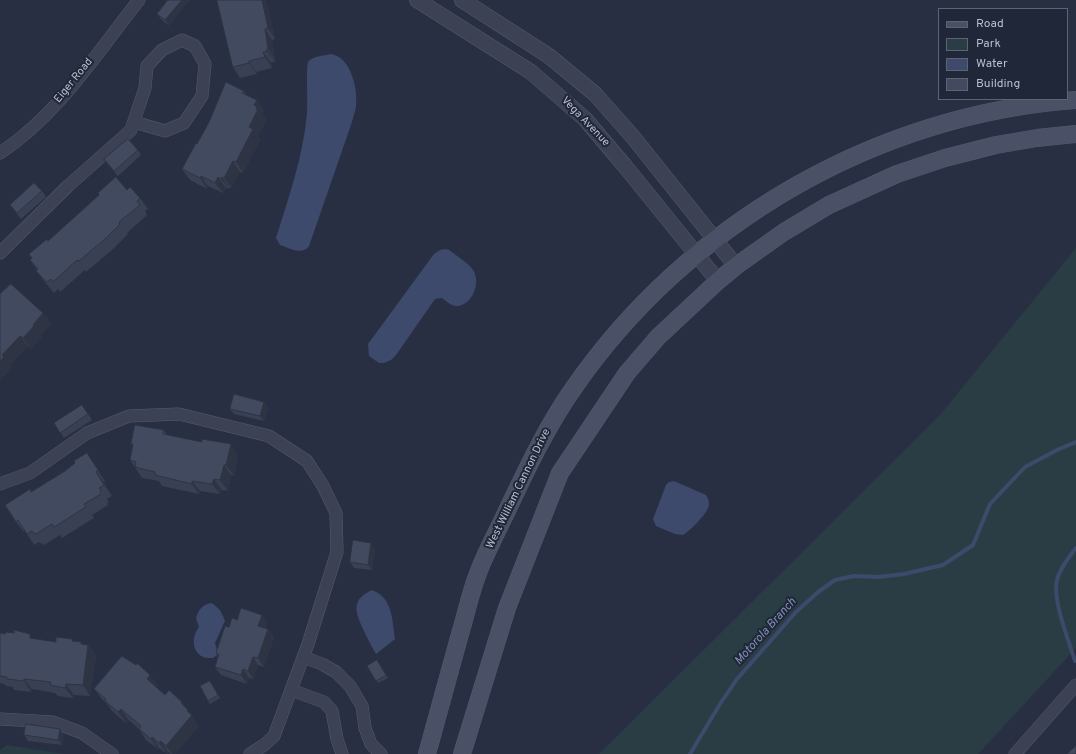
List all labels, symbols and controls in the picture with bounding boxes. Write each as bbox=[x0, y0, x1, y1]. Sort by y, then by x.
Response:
legend bbox=[938, 8, 1068, 100]
text: Road bbox=[976, 16, 1004, 32]
text: Park bbox=[976, 36, 1001, 52]
street label: Eiger Road bbox=[52, 56, 96, 106]
text: Water bbox=[976, 56, 1008, 72]
text: Building bbox=[976, 76, 1020, 92]
street label: Vega Avenue bbox=[558, 95, 612, 149]
street label: West William Cannon Drive bbox=[484, 427, 554, 551]
water label: Motorola Branch bbox=[732, 595, 800, 669]

